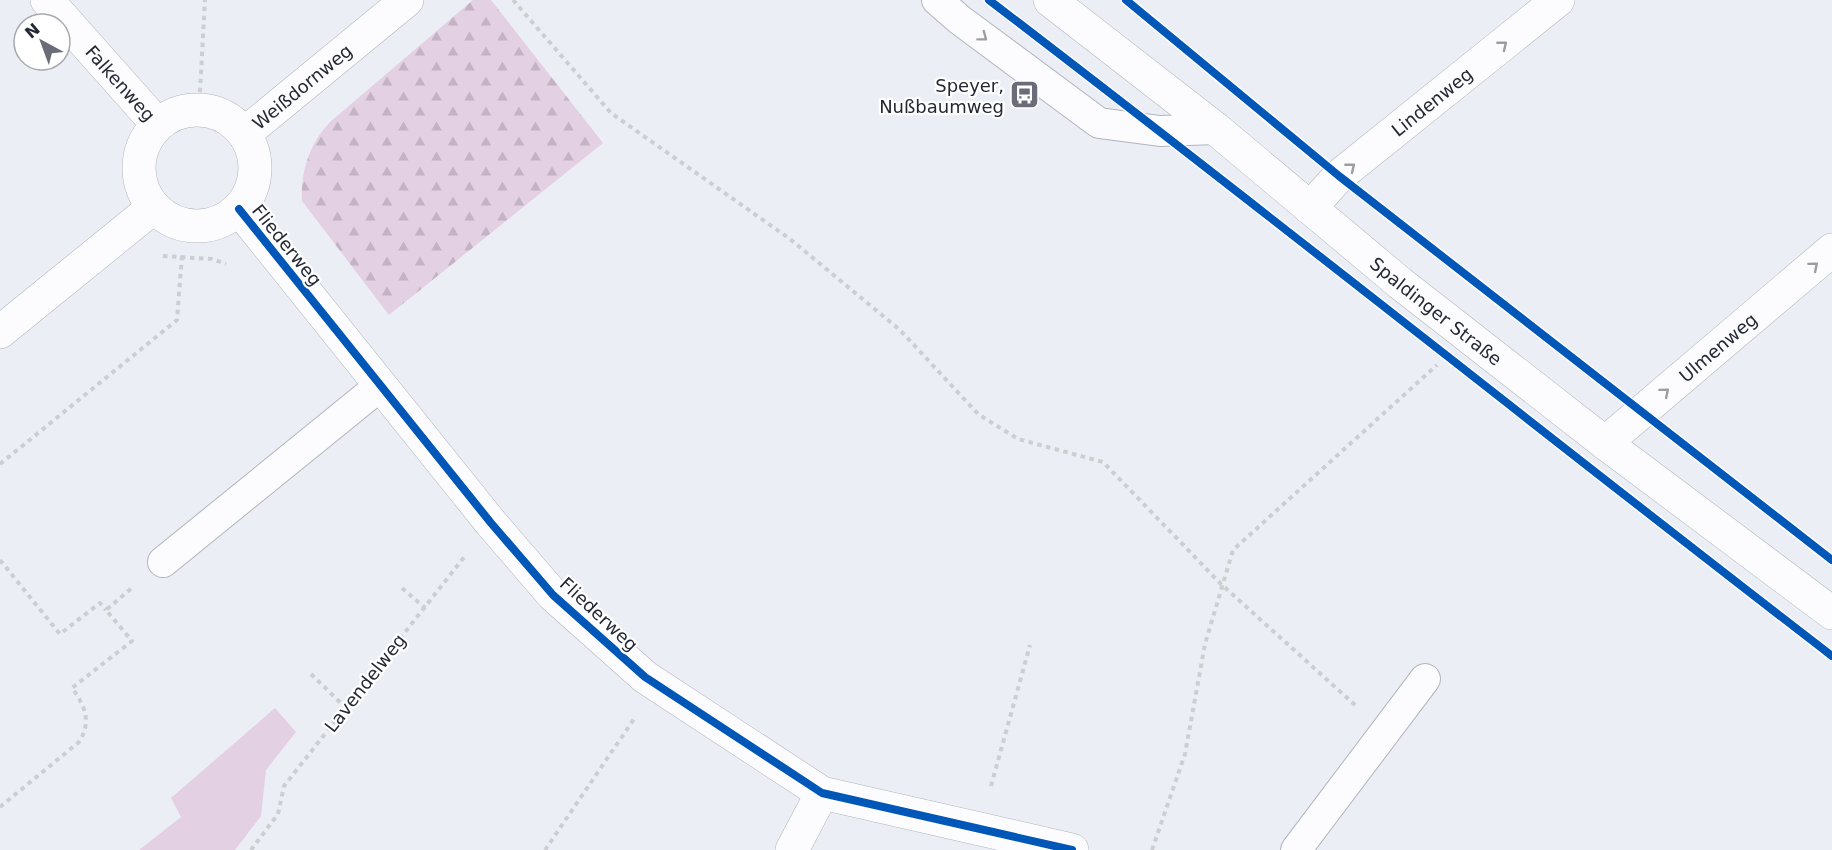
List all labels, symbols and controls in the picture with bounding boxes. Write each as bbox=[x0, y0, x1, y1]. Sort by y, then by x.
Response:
north arrow bbox=[12, 12, 72, 72]
text: N bbox=[21, 19, 44, 43]
one-way arrow bbox=[976, 30, 987, 41]
street label: Weißdornweg bbox=[248, 39, 356, 133]
street label: Falkenweg bbox=[82, 41, 160, 125]
one-way arrow bbox=[1496, 41, 1507, 52]
street label: Lindenweg bbox=[1387, 63, 1476, 140]
place label: Speyer, Nußbaumweg bbox=[879, 75, 1004, 117]
bus stop icon: Speyer, Nußbaumweg bbox=[1009, 79, 1041, 111]
one-way arrow bbox=[1344, 163, 1355, 174]
street label: Fliederweg bbox=[248, 200, 326, 290]
street label: Spaldinger Straße bbox=[1366, 252, 1506, 369]
one-way arrow bbox=[1807, 262, 1818, 273]
street label: Ulmenweg bbox=[1675, 308, 1761, 386]
one-way arrow bbox=[1658, 388, 1669, 399]
street label: Fliederweg bbox=[556, 573, 642, 655]
street label: Lavendelweg bbox=[320, 630, 410, 736]

